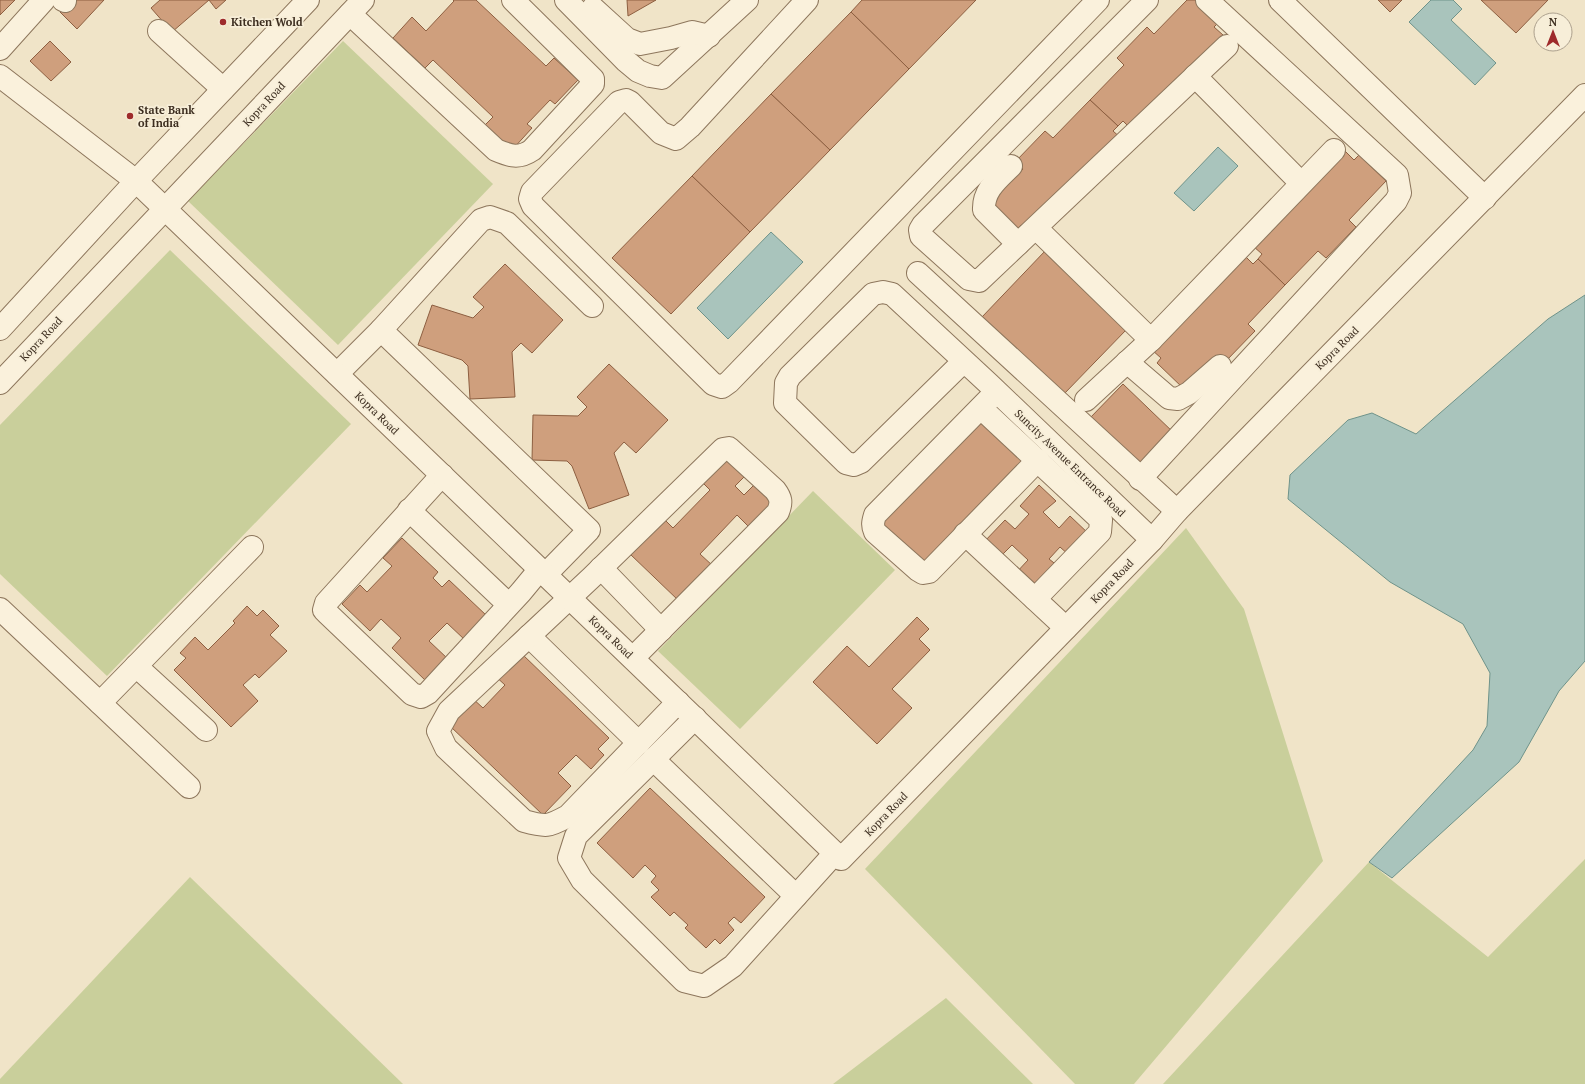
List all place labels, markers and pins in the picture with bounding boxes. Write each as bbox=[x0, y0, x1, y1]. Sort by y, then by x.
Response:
place label: Kitchen Wold bbox=[231, 15, 303, 29]
marker: Kitchen Wold bbox=[218, 17, 228, 27]
place label: State Bank of India bbox=[138, 103, 195, 130]
marker: State Bank of India bbox=[125, 111, 135, 121]

